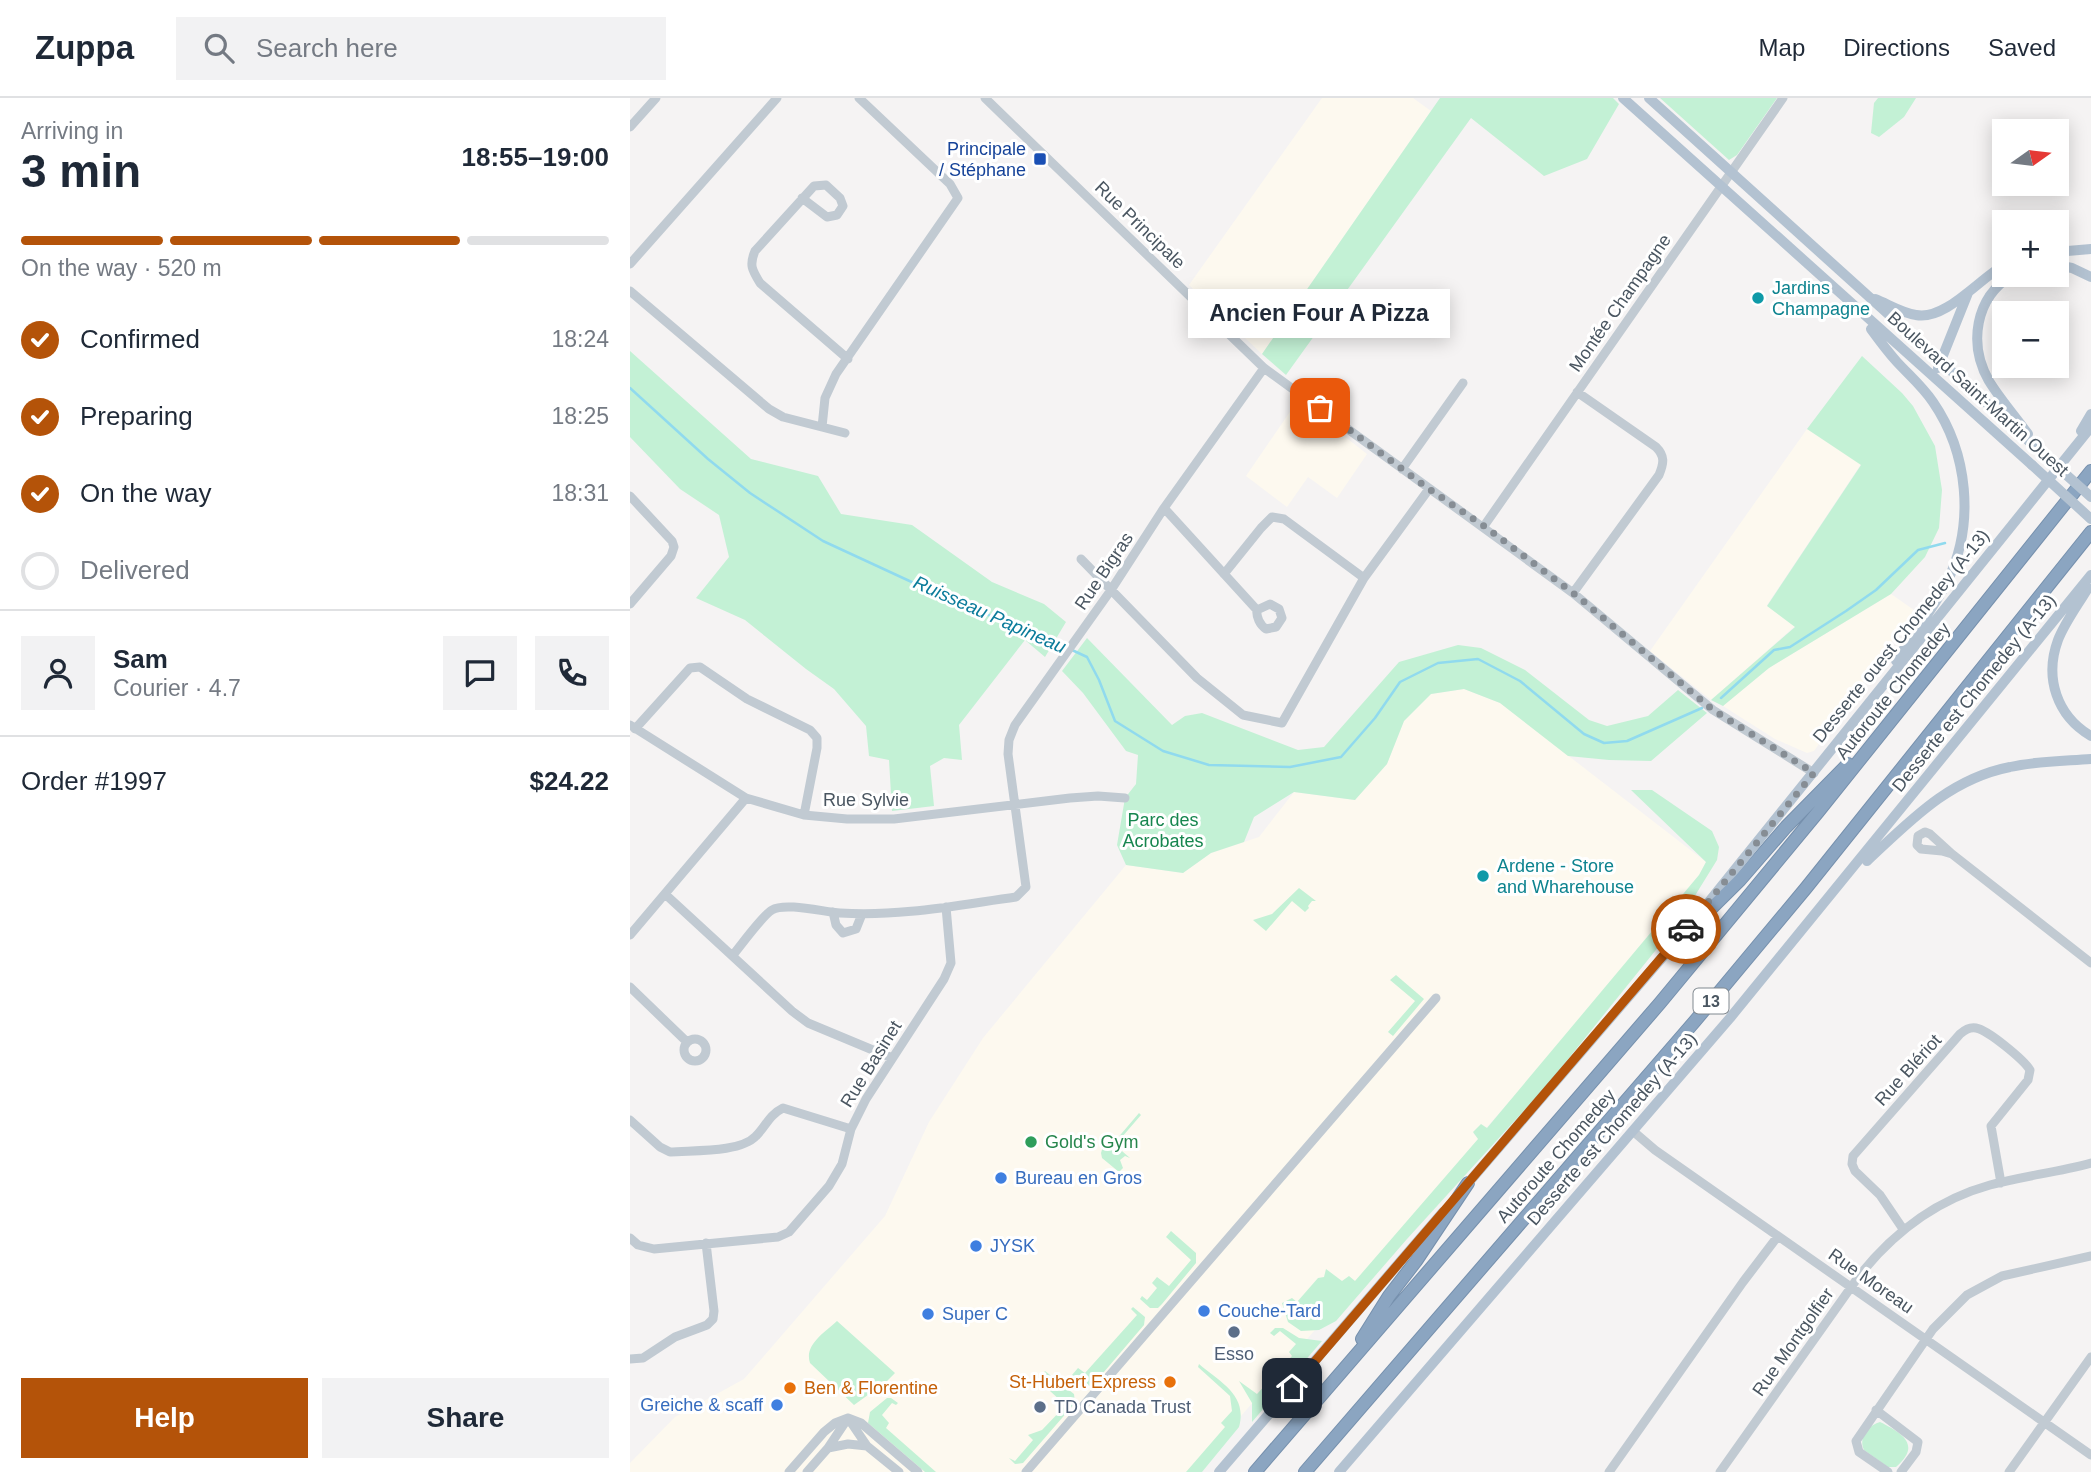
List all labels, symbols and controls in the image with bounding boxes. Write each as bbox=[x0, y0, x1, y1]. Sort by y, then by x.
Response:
search box bbox=[176, 17, 666, 80]
text: Zuppa bbox=[35, 29, 134, 66]
icon: search bbox=[200, 29, 238, 67]
text: Search here bbox=[256, 33, 398, 63]
text: Map bbox=[1759, 34, 1805, 61]
text: Directions bbox=[1843, 34, 1950, 61]
text: Saved bbox=[1988, 34, 2056, 61]
text: Arriving in bbox=[21, 118, 123, 144]
north arrow bbox=[1992, 119, 2068, 196]
map controls bbox=[1992, 119, 2069, 378]
place label: Principale / Stéphane bbox=[939, 139, 1026, 180]
text: 18:55–19:00 bbox=[462, 142, 609, 172]
text: 3 min bbox=[21, 145, 141, 197]
marker: Principale / Stéphane bbox=[1032, 151, 1048, 167]
street label: Rue Principale bbox=[1091, 177, 1189, 273]
button: + bbox=[1992, 210, 2069, 287]
street label: Montée Champagne bbox=[1565, 230, 1675, 376]
text: On the way · 520 m bbox=[21, 255, 222, 281]
place label: Jardins Champagne bbox=[1772, 278, 1870, 319]
callout: Ancien Four A Pizza bbox=[1189, 289, 1451, 338]
marker: Jardins Champagne bbox=[1750, 290, 1766, 306]
text: Ancien Four A Pizza bbox=[1209, 300, 1429, 326]
button: − bbox=[1992, 301, 2069, 378]
street label: Boulevard Saint-Martin Ouest bbox=[1884, 308, 2072, 480]
icon: check bbox=[21, 321, 59, 359]
text: Confirmed bbox=[80, 324, 200, 354]
text: 18:24 bbox=[551, 326, 609, 352]
pin bbox=[1290, 378, 1350, 438]
icon: bag bbox=[1301, 389, 1339, 427]
icon: check bbox=[21, 398, 59, 436]
text: Preparing bbox=[80, 401, 193, 431]
text: 18:25 bbox=[551, 403, 609, 429]
icon: check bbox=[21, 475, 59, 513]
text: On the way bbox=[80, 478, 212, 508]
text: 18:31 bbox=[551, 480, 609, 506]
street label: Desserte ouest Chomedey (A-13) bbox=[1809, 526, 1993, 746]
street label: Rue Bigras bbox=[1071, 528, 1137, 614]
text: Delivered bbox=[80, 555, 190, 585]
water label: Ruisseau Papineau bbox=[910, 571, 1070, 658]
street label: Desserte est Chomedey (A-13) bbox=[1888, 590, 2060, 796]
street label: Autoroute Chomedey bbox=[1832, 619, 1954, 763]
button: person bbox=[21, 636, 95, 710]
button: chat bbox=[443, 636, 517, 710]
button: phone bbox=[535, 636, 609, 710]
text: Sam bbox=[113, 644, 168, 674]
text: Courier · 4.7 bbox=[113, 675, 241, 701]
text: Order #1997 bbox=[21, 766, 167, 796]
text: $24.22 bbox=[529, 766, 609, 796]
street label: Rue Sylvie bbox=[823, 790, 909, 810]
park label: Parc des Acrobates bbox=[1122, 810, 1204, 851]
place label: Ardene - Store and Wharehouse bbox=[1497, 856, 1634, 897]
marker: Ardene - Store and Wharehouse bbox=[1475, 868, 1491, 884]
courier bbox=[1651, 894, 1721, 964]
icon: car bbox=[1667, 910, 1705, 948]
road number: 13 bbox=[1694, 988, 1728, 1014]
street label: Rue Basinet bbox=[837, 1017, 905, 1111]
street label: Desserte est Chomedey (A-13) bbox=[1523, 1029, 1701, 1229]
street label: Rue Blériot bbox=[1871, 1030, 1945, 1110]
street label: Autoroute Chomedey bbox=[1493, 1085, 1619, 1227]
place label: Gold's Gym bbox=[1045, 1132, 1138, 1152]
marker: Gold's Gym bbox=[1023, 1134, 1039, 1150]
place label: Bureau en Gros bbox=[1015, 1168, 1142, 1188]
marker: Bureau en Gros bbox=[993, 1170, 1009, 1186]
place label: JYSK bbox=[990, 1236, 1035, 1256]
marker: JYSK bbox=[968, 1238, 984, 1254]
street label: Rue Moreau bbox=[1825, 1244, 1917, 1318]
street label: Rue Montgolfier bbox=[1748, 1284, 1838, 1400]
place label: Couche-Tard bbox=[1218, 1301, 1321, 1321]
marker: Couche-Tard bbox=[1196, 1303, 1212, 1319]
place label: Super C bbox=[942, 1304, 1008, 1324]
marker: Super C bbox=[920, 1306, 936, 1322]
marker: Esso bbox=[1226, 1324, 1242, 1340]
place label: Esso bbox=[1214, 1344, 1254, 1364]
pin bbox=[1262, 1358, 1322, 1418]
icon: home bbox=[1273, 1369, 1311, 1407]
place label: St-Hubert Express bbox=[1009, 1372, 1156, 1392]
marker: St-Hubert Express bbox=[1162, 1374, 1178, 1390]
button: Help bbox=[21, 1378, 308, 1458]
button: Share bbox=[322, 1378, 609, 1458]
place label: Ben & Florentine bbox=[804, 1378, 938, 1398]
marker: Ben & Florentine bbox=[782, 1380, 798, 1396]
place label: Greiche & scaff bbox=[640, 1395, 764, 1415]
marker: Greiche & scaff bbox=[769, 1397, 785, 1413]
place label: TD Canada Trust bbox=[1054, 1397, 1191, 1417]
marker: TD Canada Trust bbox=[1032, 1399, 1048, 1415]

